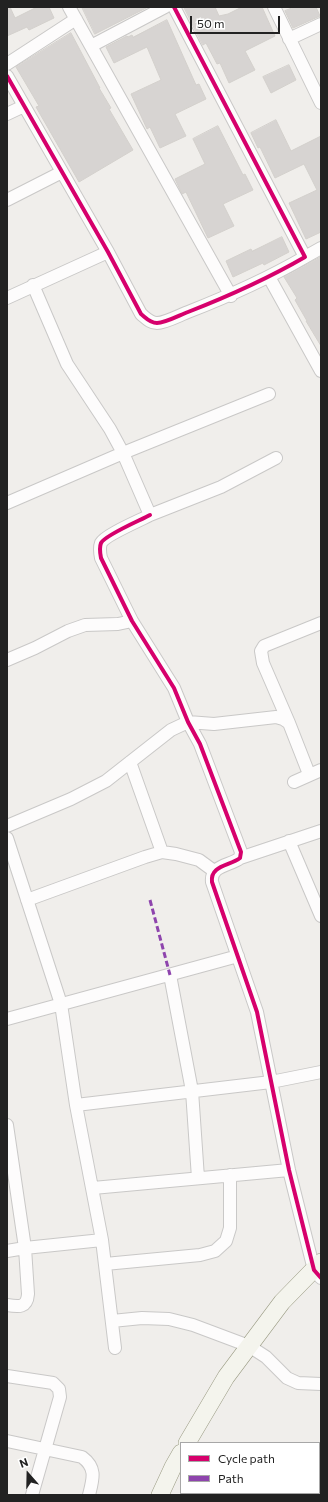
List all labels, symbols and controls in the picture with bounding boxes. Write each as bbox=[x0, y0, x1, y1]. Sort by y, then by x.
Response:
scale bar bbox=[192, 8, 282, 34]
text: 50 m bbox=[197, 16, 225, 30]
legend bbox=[180, 1442, 320, 1494]
text: Cycle path bbox=[218, 1451, 275, 1465]
north arrow bbox=[8, 1454, 48, 1494]
text: N bbox=[18, 1455, 30, 1470]
text: Path bbox=[218, 1471, 244, 1485]

